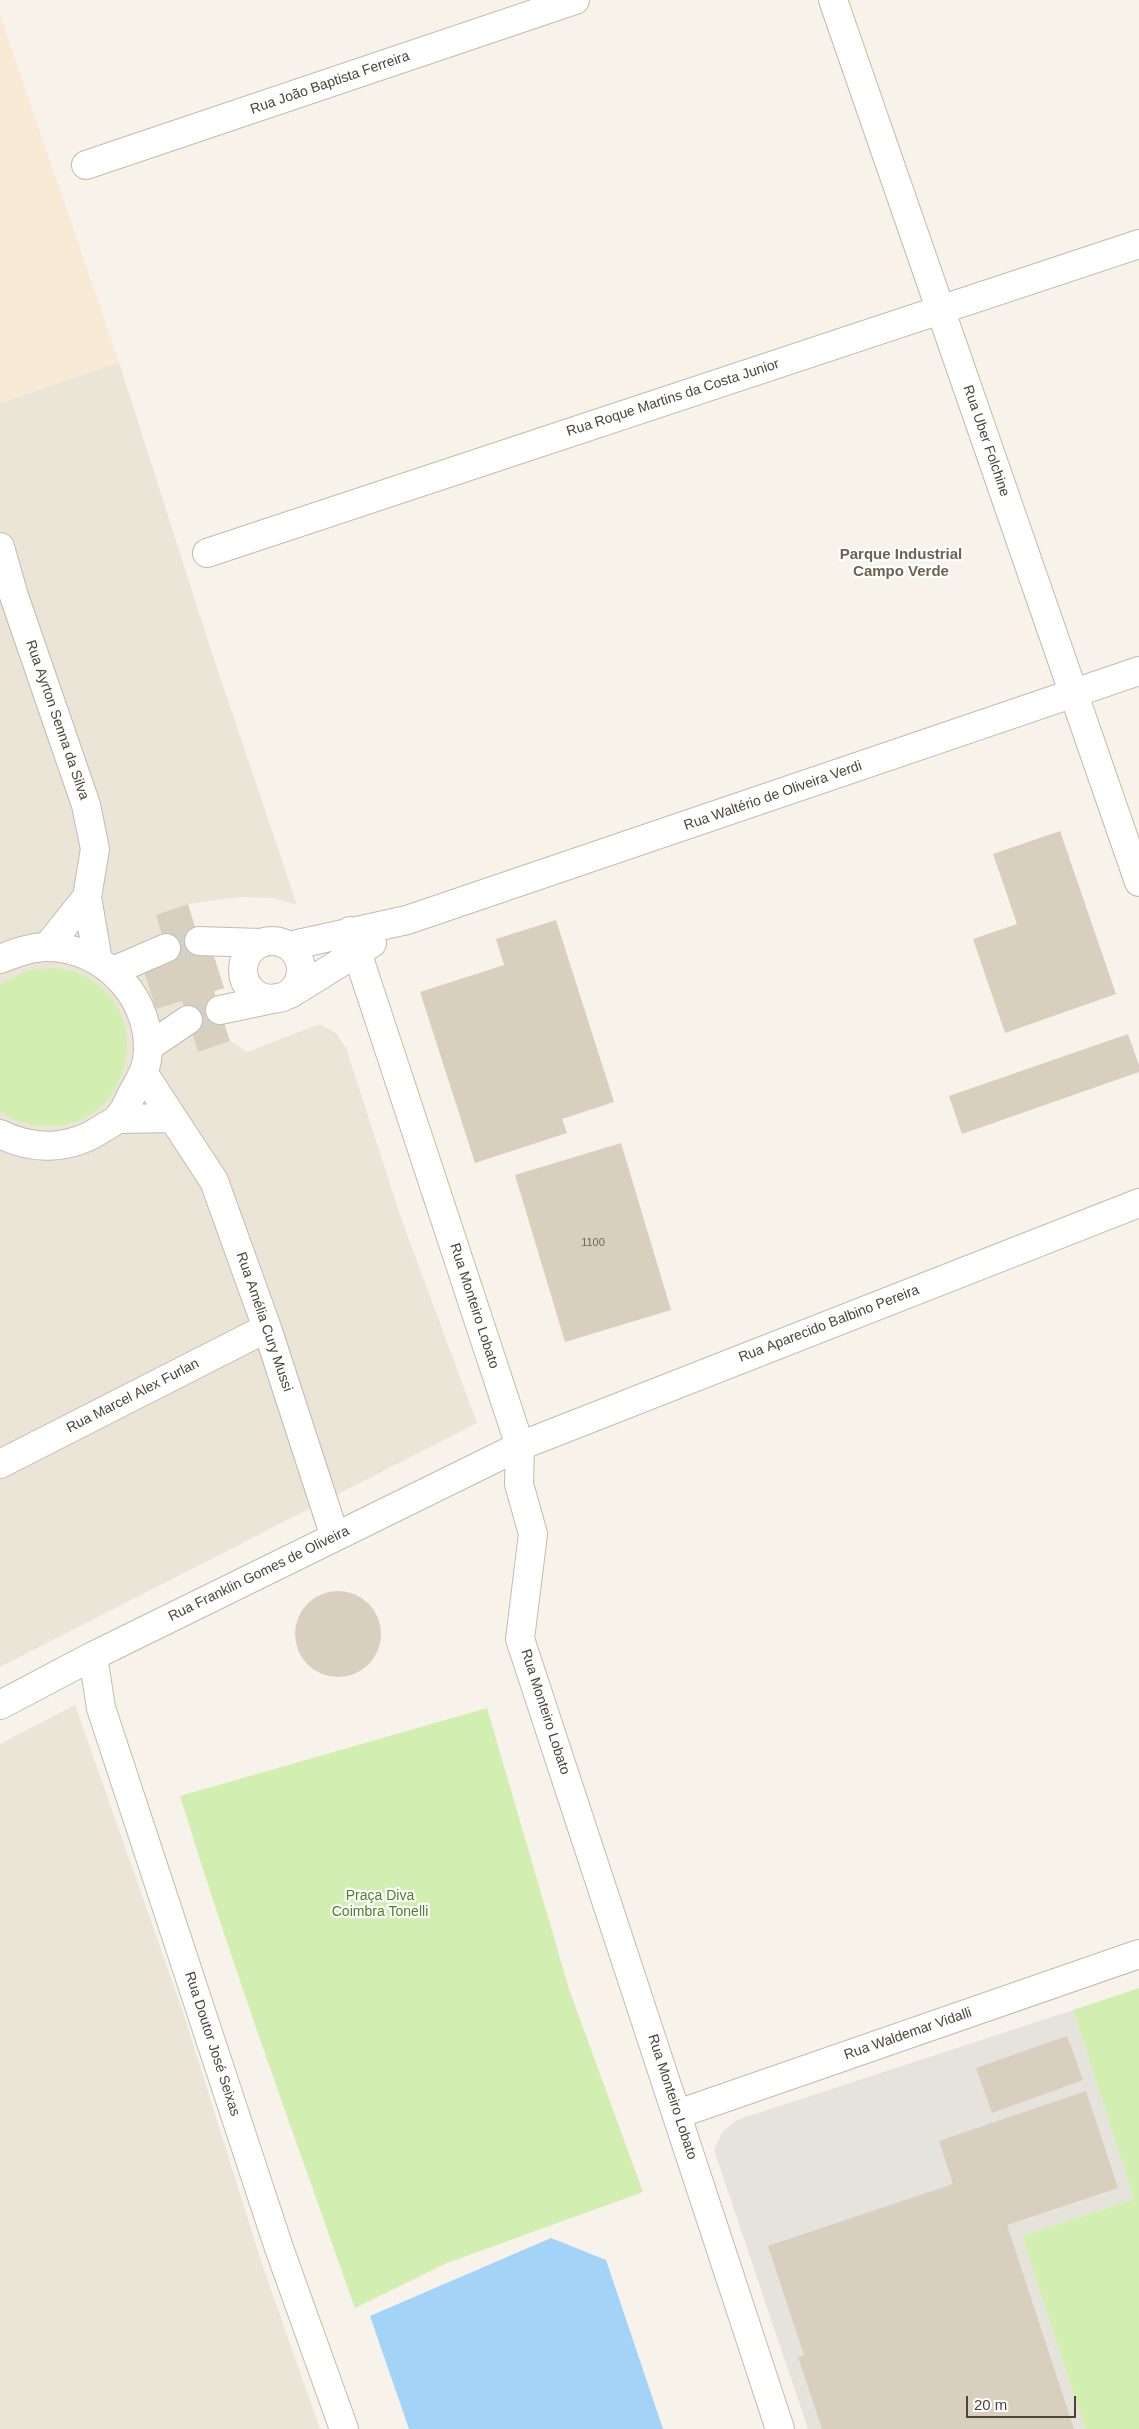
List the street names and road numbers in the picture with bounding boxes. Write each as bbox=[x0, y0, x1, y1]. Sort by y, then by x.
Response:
street label: Rua João Baptista Ferreira bbox=[248, 48, 412, 118]
street label: Rua Roque Martins da Costa Junior bbox=[565, 356, 781, 440]
street label: Rua Uber Folchine bbox=[959, 383, 1013, 499]
street label: Rua Ayrton Senna da Silva bbox=[22, 638, 92, 802]
street label: Rua Waltério de Oliveira Verdi bbox=[682, 758, 864, 834]
street label: Rua Monteiro Lobato bbox=[446, 1241, 502, 1371]
street label: Rua Amélia Cury Mussi bbox=[232, 1250, 296, 1394]
street label: Rua Aparecido Balbino Pereira bbox=[736, 1282, 922, 1366]
street label: Rua Marcel Alex Furlan bbox=[64, 1355, 202, 1437]
street label: Rua Franklin Gomes de Oliveira bbox=[166, 1523, 352, 1625]
street label: Rua Monteiro Lobato bbox=[517, 1647, 573, 1777]
street label: Rua Doutor José Seixas bbox=[181, 1970, 243, 2118]
street label: Rua Waldemar Vidalli bbox=[842, 2004, 974, 2064]
street label: Rua Monteiro Lobato bbox=[644, 2032, 700, 2162]

